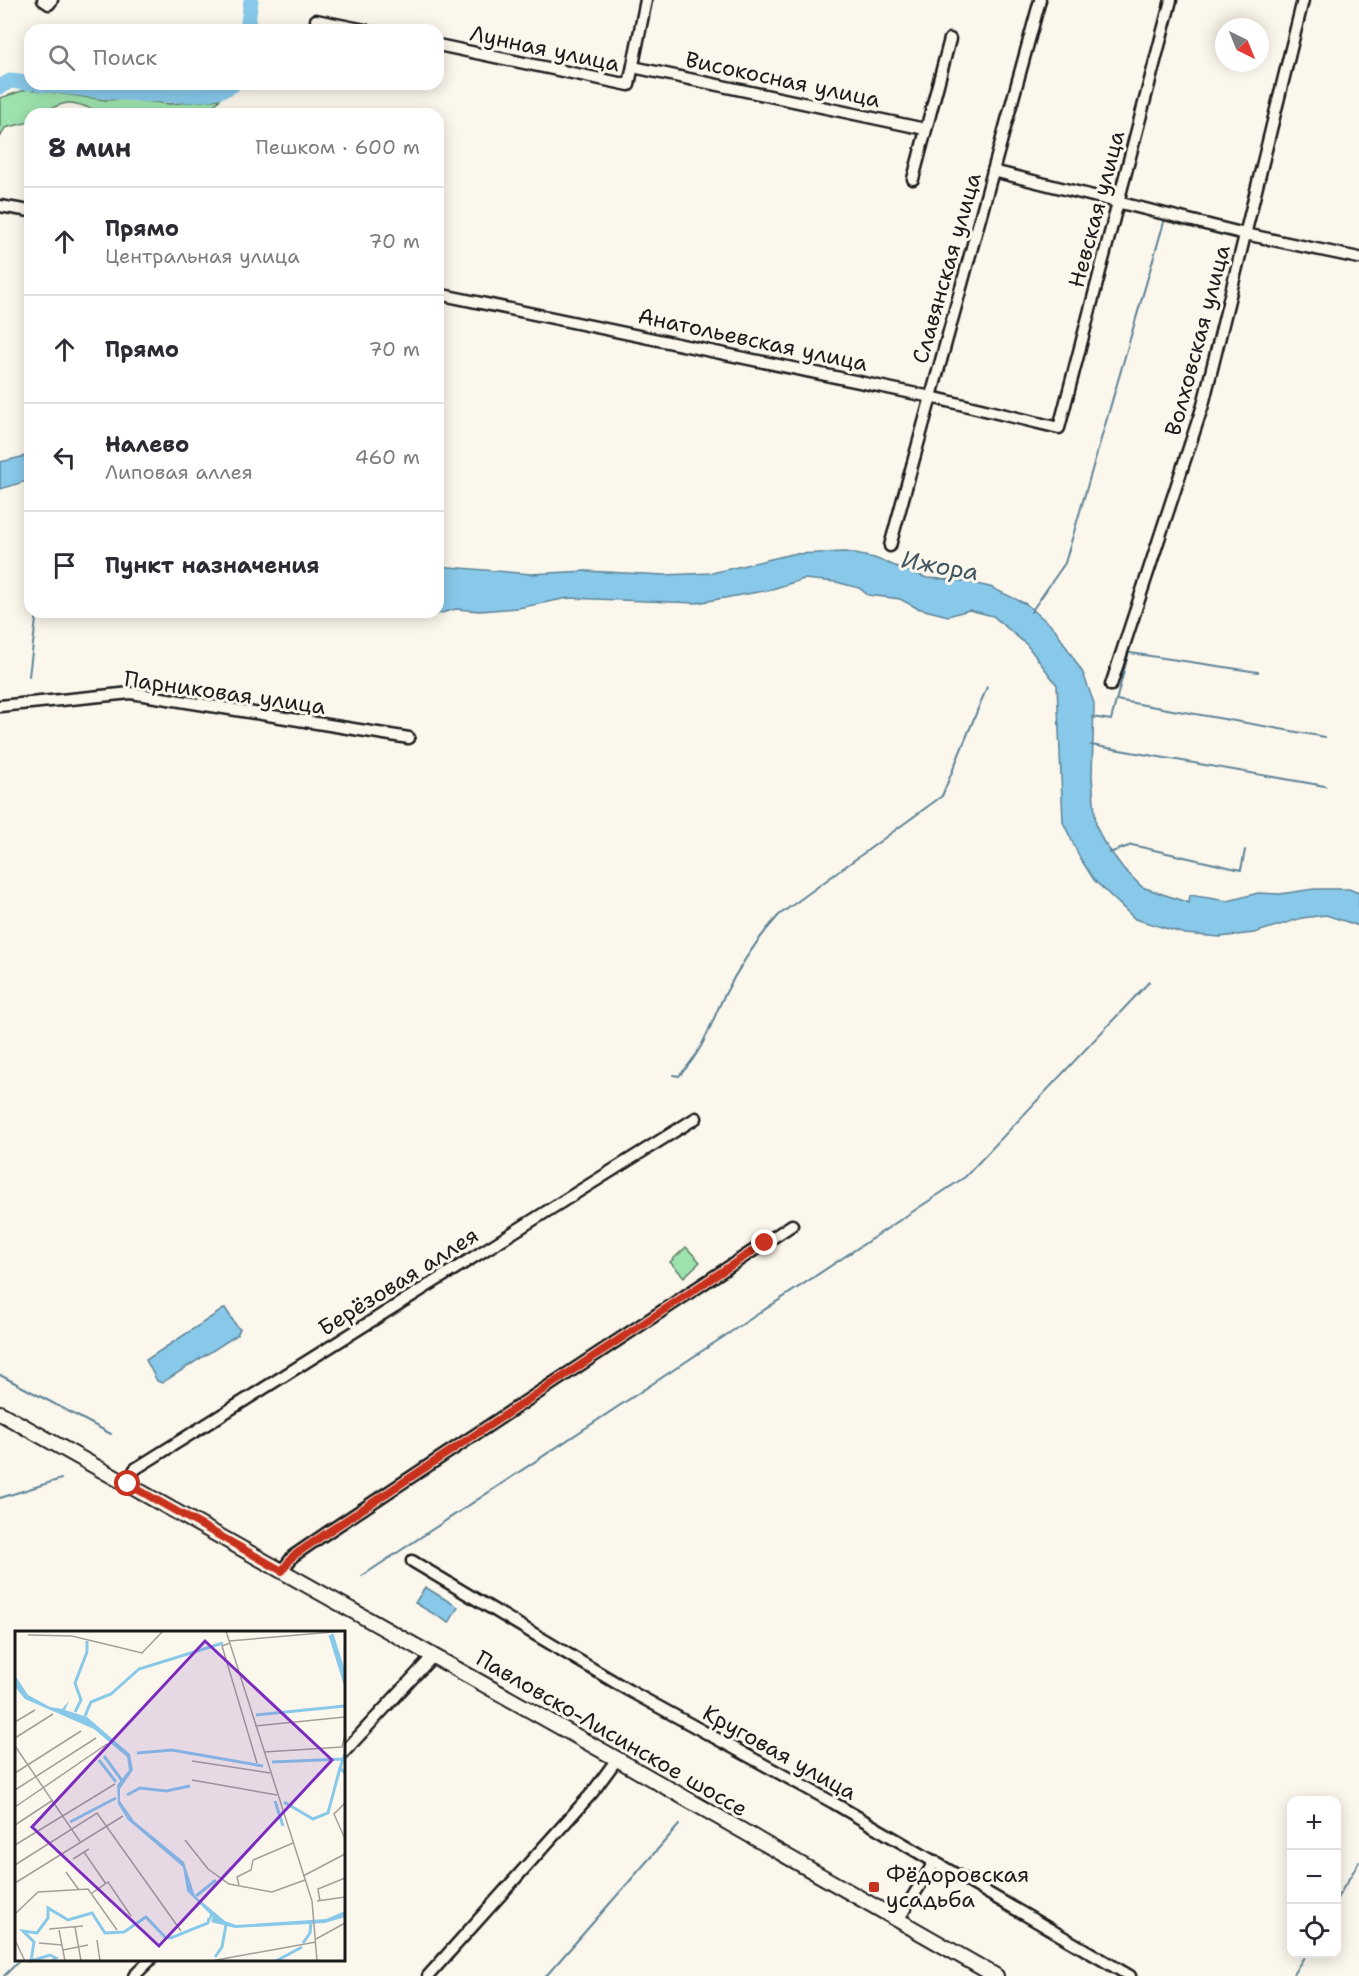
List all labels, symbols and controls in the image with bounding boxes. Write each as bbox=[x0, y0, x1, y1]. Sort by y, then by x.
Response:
street label: Лунная улица bbox=[467, 18, 623, 79]
north arrow bbox=[1215, 18, 1269, 72]
search box bbox=[24, 24, 444, 90]
icon: search bbox=[45, 41, 78, 74]
text: Поиск bbox=[93, 43, 157, 72]
street label: Високосная улица bbox=[683, 45, 883, 114]
street label: Невская улица bbox=[1062, 127, 1131, 291]
text: 8 мин bbox=[48, 130, 131, 165]
text: Пешком · 600 m bbox=[256, 134, 420, 160]
street label: Славянская улица bbox=[905, 169, 988, 367]
text: Прямо bbox=[105, 214, 179, 243]
icon: ahead bbox=[48, 225, 81, 258]
text: 70 m bbox=[368, 228, 420, 254]
street label: Волховская улица bbox=[1158, 241, 1237, 439]
text: Центральная улица bbox=[105, 243, 300, 269]
street label: Анатольевская улица bbox=[635, 301, 871, 378]
icon: ahead bbox=[48, 333, 81, 366]
text: Прямо bbox=[105, 335, 179, 364]
text: 70 m bbox=[368, 336, 420, 362]
text: Налево bbox=[105, 430, 189, 459]
icon: left bbox=[48, 441, 81, 474]
text: 460 m bbox=[355, 444, 420, 470]
text: Липовая аллея bbox=[105, 459, 253, 485]
water label: Ижора bbox=[899, 543, 981, 589]
icon: arrive bbox=[48, 549, 81, 582]
text: Пункт назначения bbox=[105, 551, 319, 580]
street label: Парниковая улица bbox=[122, 664, 328, 721]
street label: Берёзовая аллея bbox=[313, 1221, 484, 1342]
route end bbox=[751, 1229, 777, 1255]
route start bbox=[114, 1470, 140, 1496]
inset map bbox=[15, 1631, 345, 1961]
street label: Павловско-Лисинское шоссе bbox=[471, 1644, 753, 1823]
street label: Круговая улица bbox=[698, 1698, 862, 1807]
map controls bbox=[1287, 1796, 1341, 1958]
button: + bbox=[1287, 1796, 1341, 1850]
button: − bbox=[1287, 1850, 1341, 1904]
place label: Фёдоровская усадьба bbox=[886, 1860, 1029, 1914]
marker: Фёдоровская усадьба bbox=[867, 1880, 881, 1894]
button: locate bbox=[1287, 1904, 1341, 1958]

